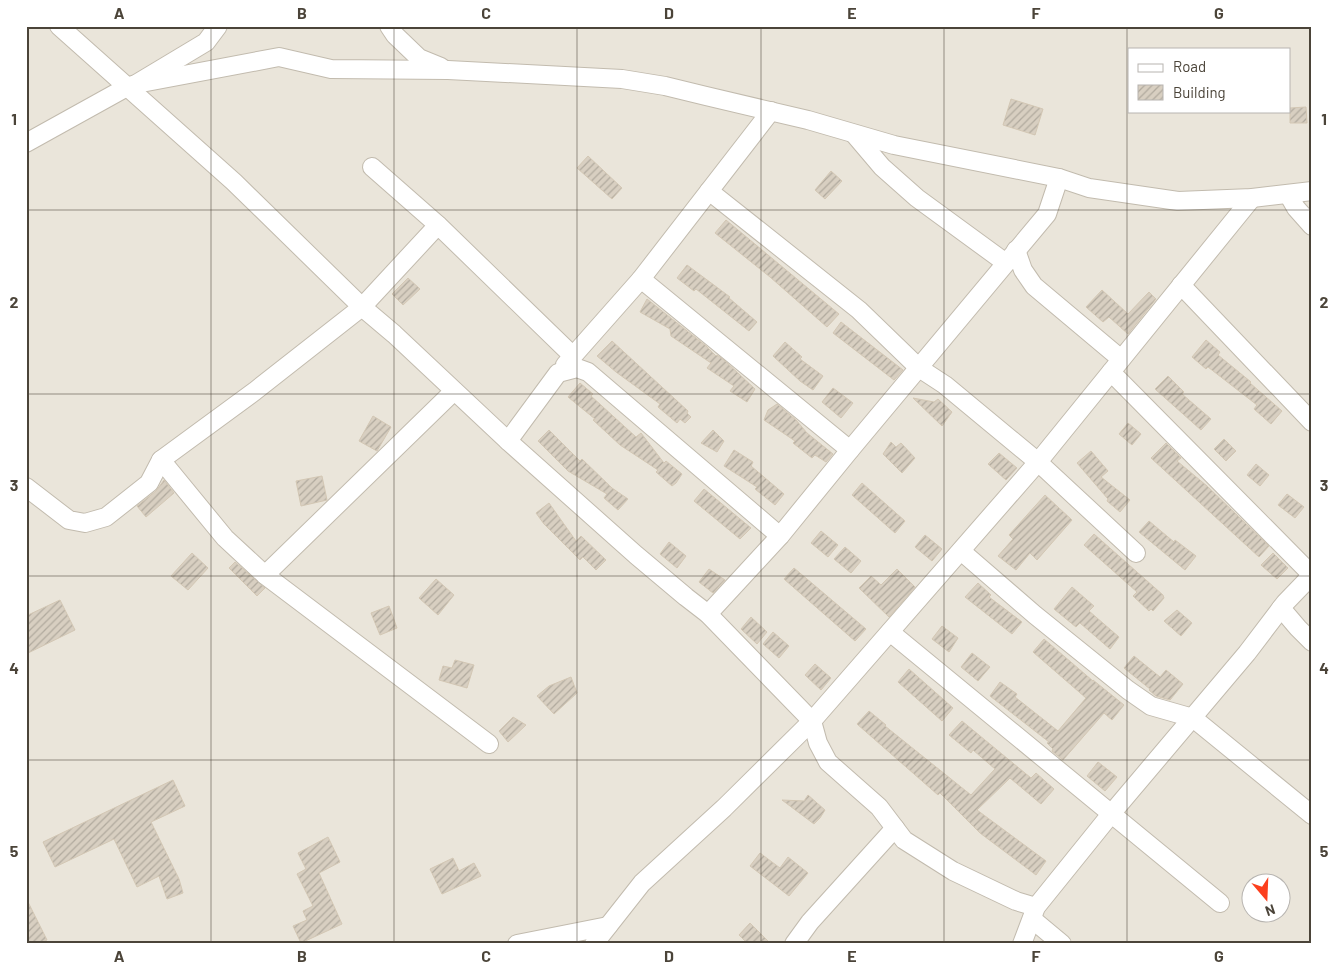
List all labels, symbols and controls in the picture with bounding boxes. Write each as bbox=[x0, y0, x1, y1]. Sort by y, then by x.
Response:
text: A bbox=[114, 3, 125, 22]
text: B bbox=[297, 3, 307, 22]
text: C bbox=[481, 3, 491, 22]
text: D bbox=[664, 3, 674, 22]
text: E bbox=[847, 3, 857, 22]
text: F bbox=[1032, 3, 1041, 22]
text: G bbox=[1214, 3, 1224, 22]
legend bbox=[1128, 48, 1290, 112]
text: Road bbox=[1173, 57, 1206, 75]
text: Building bbox=[1173, 83, 1226, 101]
text: 1 bbox=[11, 109, 17, 128]
text: 1 bbox=[1321, 109, 1327, 128]
text: 2 bbox=[10, 292, 19, 311]
text: 2 bbox=[1320, 292, 1329, 311]
text: 3 bbox=[10, 475, 18, 494]
text: 3 bbox=[1320, 475, 1328, 494]
text: 4 bbox=[9, 658, 19, 677]
text: 4 bbox=[1319, 658, 1329, 677]
text: 5 bbox=[10, 841, 19, 860]
text: 5 bbox=[1320, 841, 1329, 860]
north arrow bbox=[1240, 872, 1290, 922]
text: N bbox=[1263, 901, 1278, 920]
text: A bbox=[114, 946, 125, 965]
text: B bbox=[297, 946, 307, 965]
text: C bbox=[481, 946, 491, 965]
text: D bbox=[664, 946, 674, 965]
text: E bbox=[847, 946, 857, 965]
text: F bbox=[1032, 946, 1041, 965]
text: G bbox=[1214, 946, 1224, 965]

